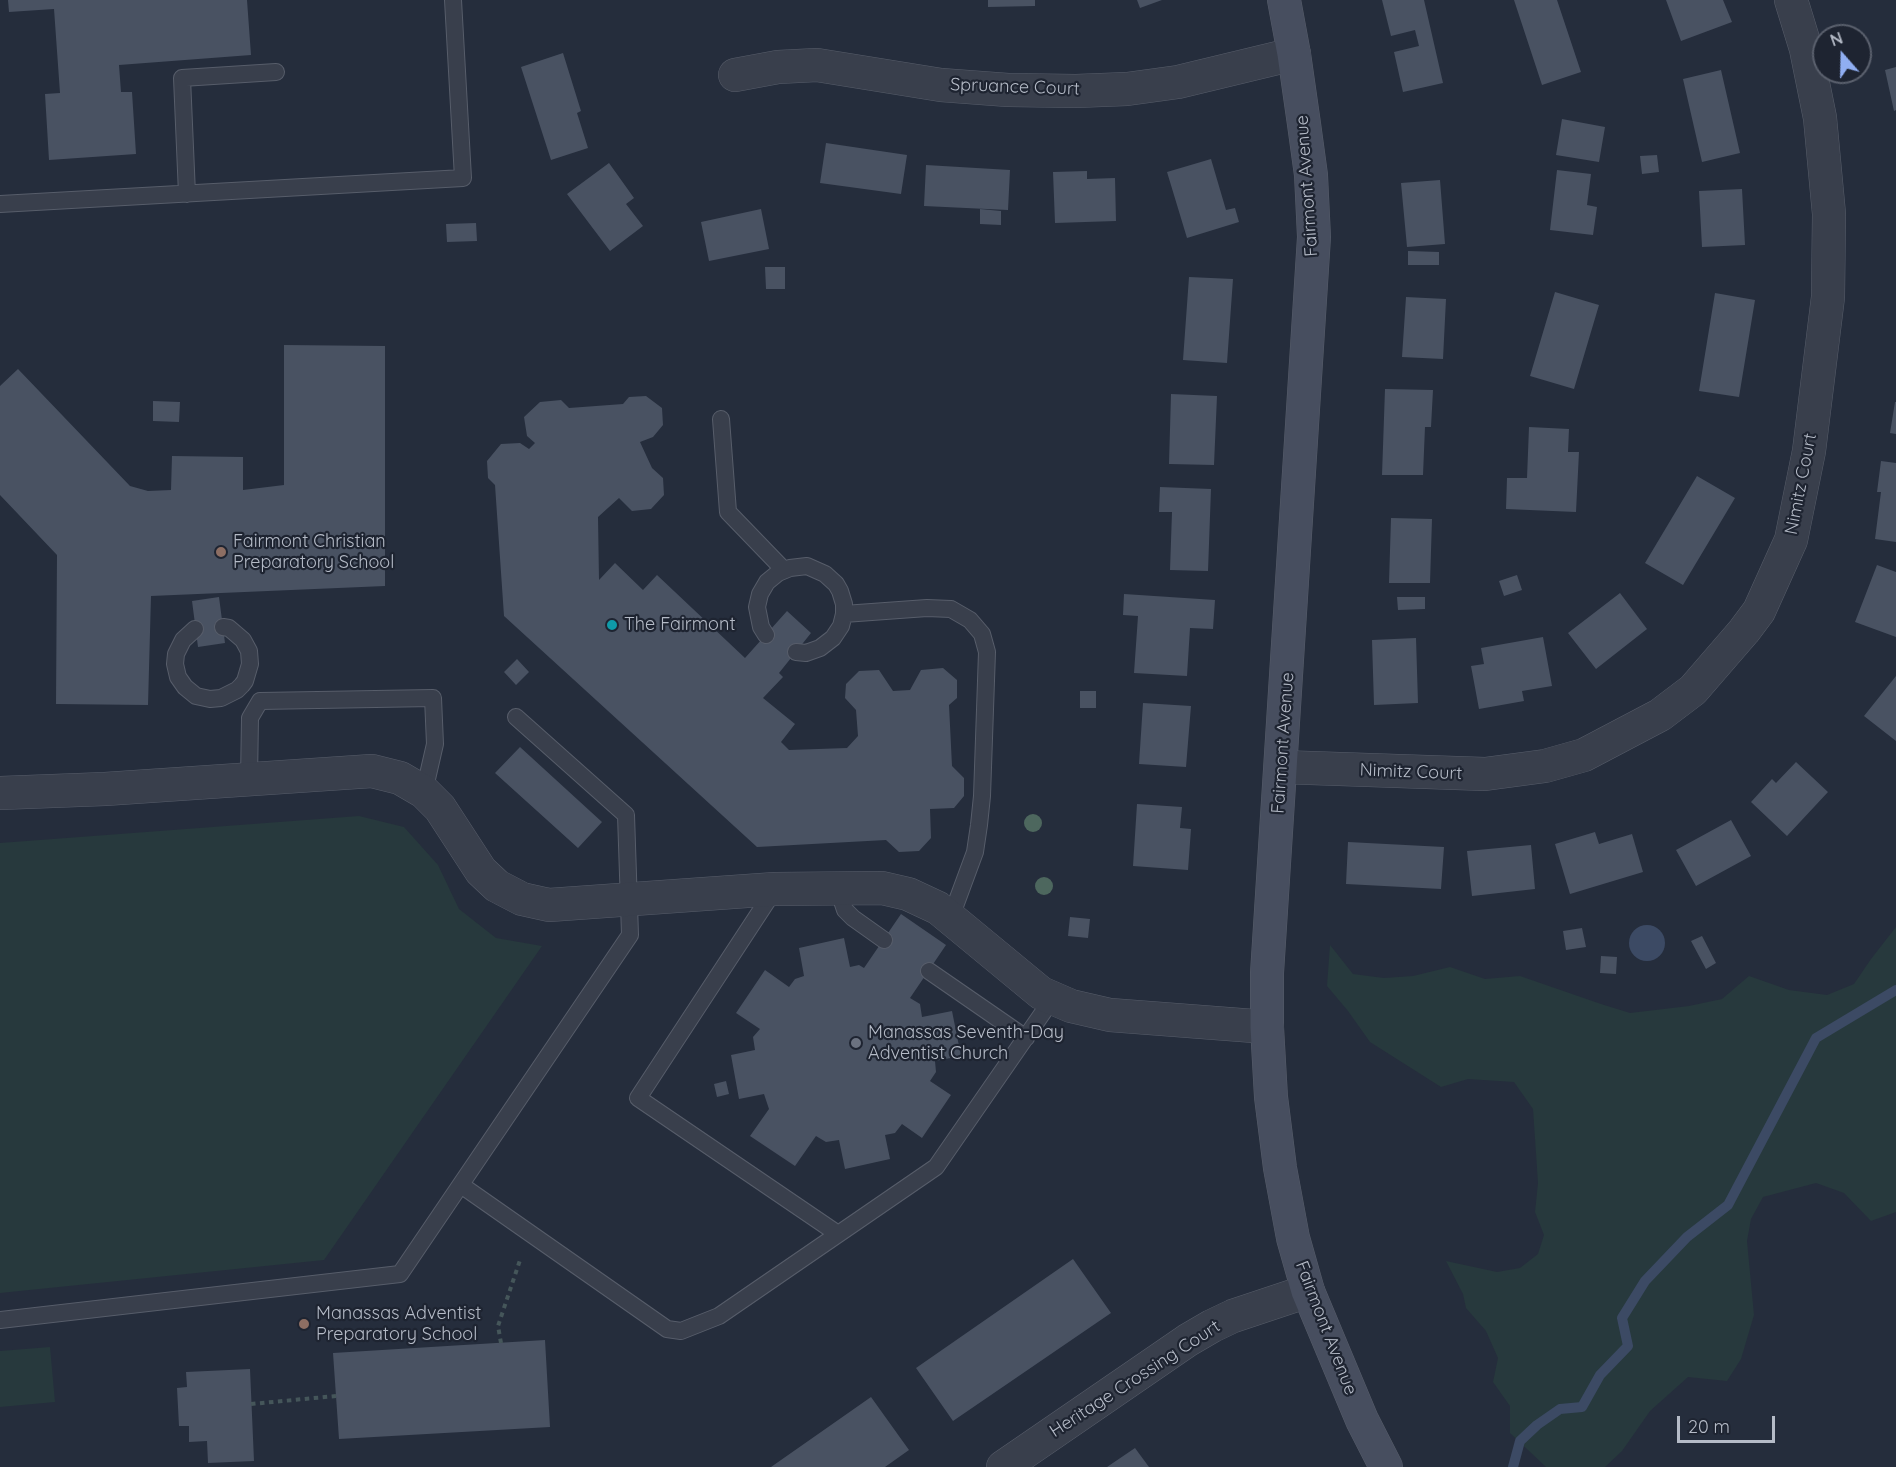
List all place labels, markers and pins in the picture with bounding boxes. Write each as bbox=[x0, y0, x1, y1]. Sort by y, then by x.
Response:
place label: Fairmont Christian Preparatory School bbox=[233, 531, 394, 574]
marker: Fairmont Christian Preparatory School bbox=[214, 545, 228, 559]
place label: The Fairmont bbox=[624, 614, 735, 636]
marker: The Fairmont bbox=[605, 618, 619, 632]
place label: Manassas Seventh-Day Adventist Church bbox=[868, 1022, 1064, 1064]
marker: Manassas Seventh-Day Adventist Church bbox=[849, 1036, 863, 1050]
place label: Manassas Adventist Preparatory School bbox=[316, 1303, 481, 1346]
marker: Manassas Adventist Preparatory School bbox=[297, 1317, 311, 1331]

